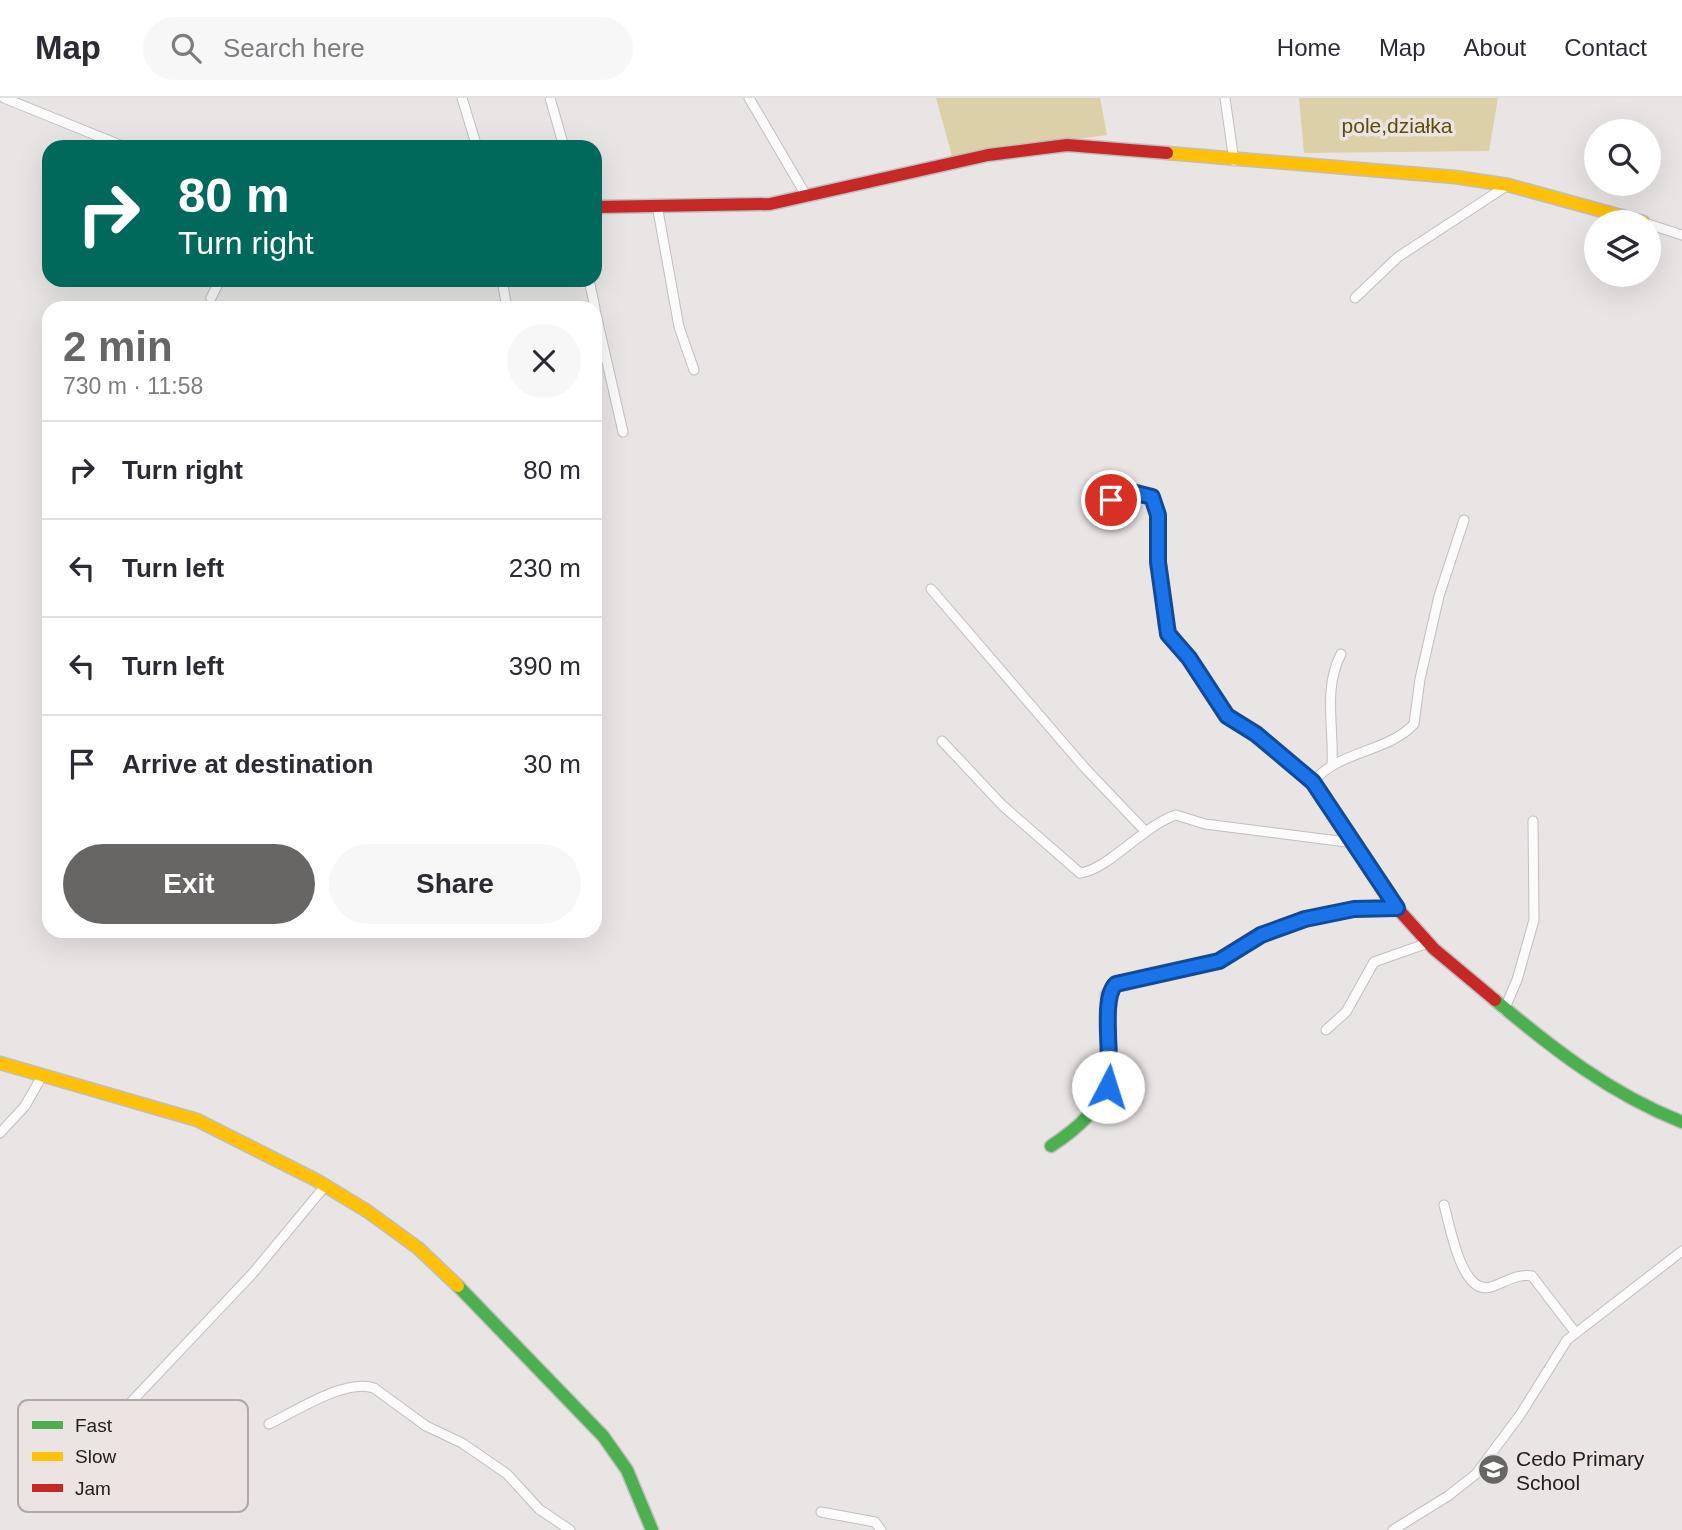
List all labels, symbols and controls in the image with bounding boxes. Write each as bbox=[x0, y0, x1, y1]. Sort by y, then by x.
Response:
search box bbox=[143, 17, 633, 80]
text: Map bbox=[35, 29, 101, 66]
icon: search bbox=[167, 29, 205, 67]
text: Search here bbox=[223, 33, 365, 63]
text: Home bbox=[1277, 34, 1341, 61]
text: Map bbox=[1379, 34, 1426, 61]
text: About bbox=[1464, 34, 1526, 61]
text: Contact bbox=[1564, 34, 1647, 61]
park label: pole,działka bbox=[1342, 114, 1453, 137]
map controls bbox=[1584, 119, 1661, 287]
button: search bbox=[1584, 119, 1661, 196]
icon: right bbox=[63, 168, 154, 259]
text: 80 m bbox=[178, 168, 290, 222]
button: layers bbox=[1584, 210, 1661, 287]
text: Turn right bbox=[178, 225, 314, 261]
text: 2 min bbox=[63, 323, 173, 370]
button: close bbox=[507, 324, 581, 398]
text: 730 m · 11:58 bbox=[63, 373, 203, 399]
icon: right bbox=[63, 451, 101, 489]
text: Turn right bbox=[122, 455, 243, 485]
text: 80 m bbox=[523, 455, 581, 485]
pin bbox=[1081, 470, 1141, 530]
icon: arrive bbox=[1092, 481, 1130, 519]
icon: left bbox=[63, 549, 101, 587]
text: Turn left bbox=[122, 553, 224, 583]
text: 230 m bbox=[509, 553, 581, 583]
icon: left bbox=[63, 647, 101, 685]
text: Turn left bbox=[122, 651, 224, 681]
text: 390 m bbox=[509, 651, 581, 681]
icon: arrive bbox=[63, 745, 101, 783]
text: Arrive at destination bbox=[122, 749, 373, 779]
text: 30 m bbox=[523, 749, 581, 779]
button: Exit bbox=[63, 844, 315, 924]
button: Share bbox=[329, 844, 581, 924]
position arrow bbox=[1071, 1050, 1145, 1124]
legend bbox=[18, 1400, 248, 1512]
text: Fast bbox=[75, 1415, 113, 1436]
text: Slow bbox=[75, 1446, 116, 1467]
place label: Cedo Primary School bbox=[1516, 1447, 1645, 1494]
school or university icon: Cedo Primary School bbox=[1476, 1453, 1510, 1487]
text: Jam bbox=[75, 1478, 111, 1499]

